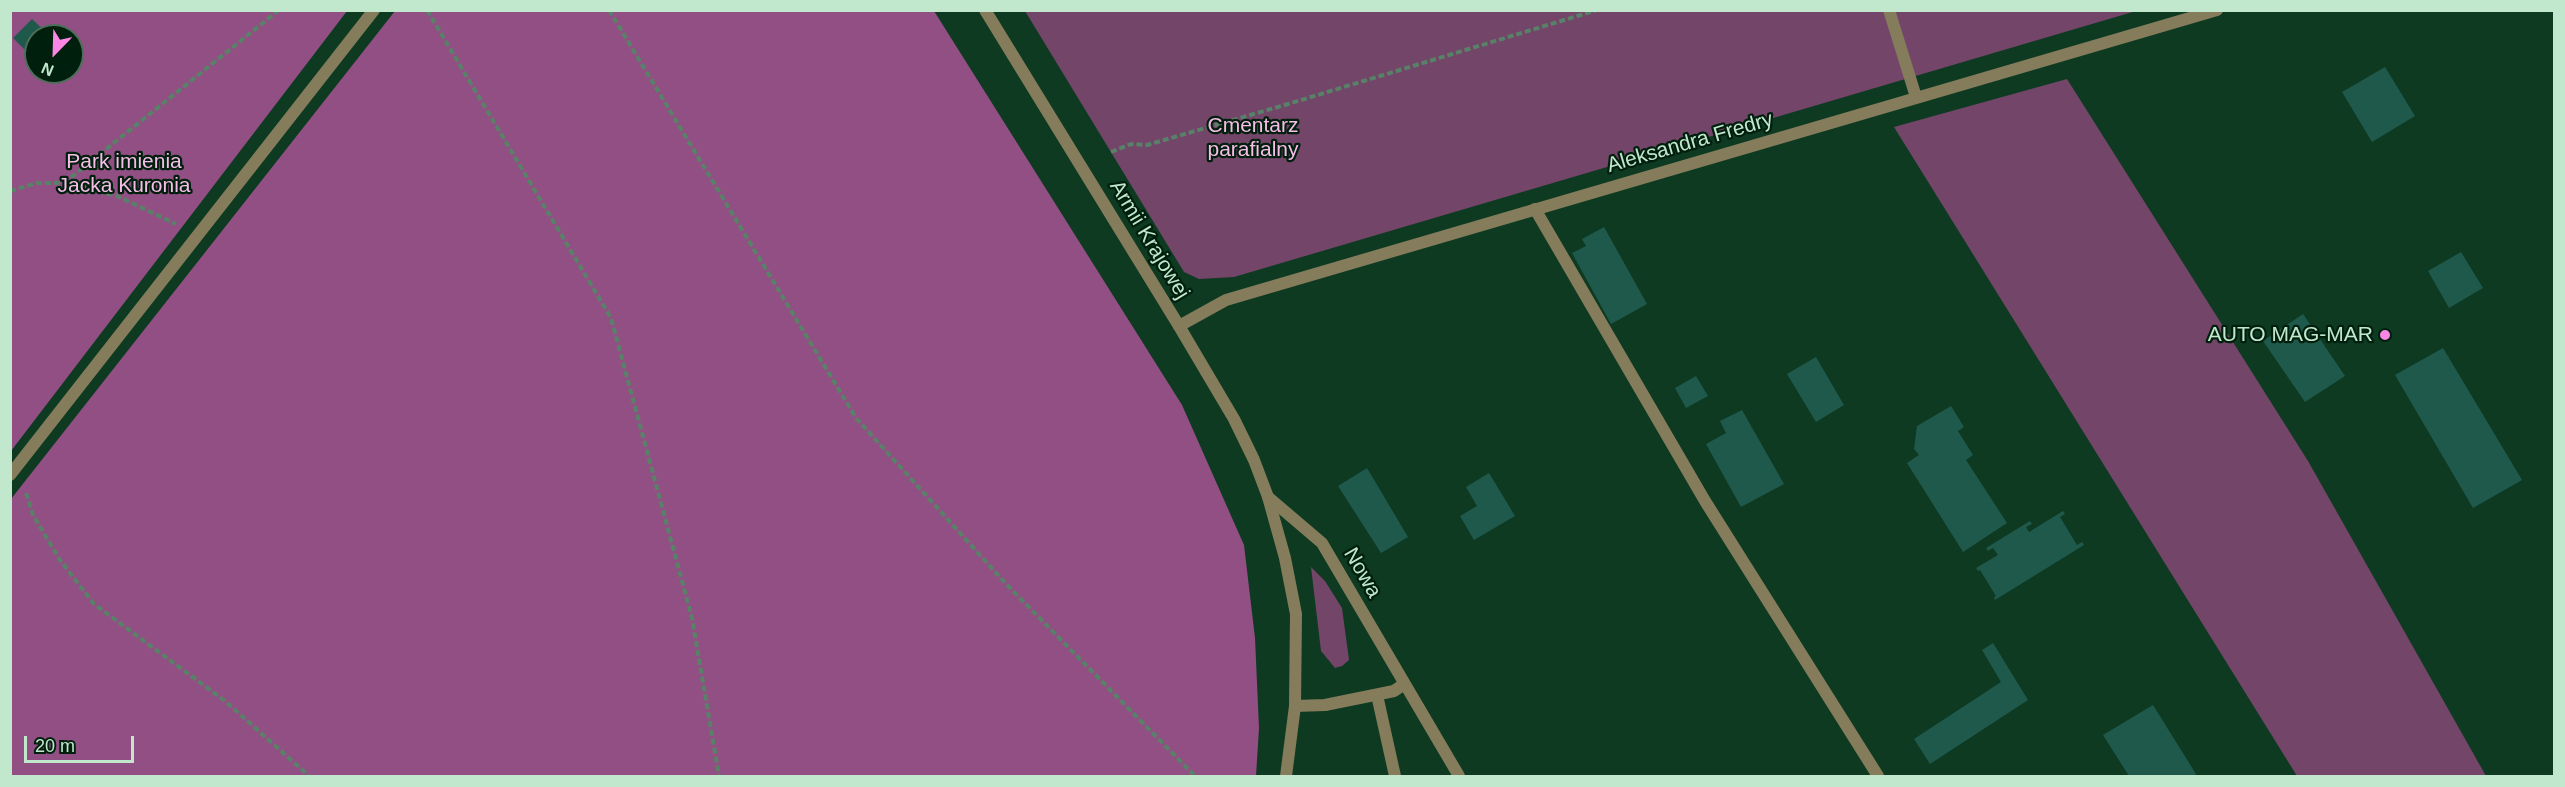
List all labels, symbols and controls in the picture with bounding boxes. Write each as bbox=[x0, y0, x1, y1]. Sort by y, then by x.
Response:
north arrow bbox=[24, 24, 84, 84]
text: N bbox=[39, 59, 56, 79]
street label: Aleksandra Fredry bbox=[1604, 107, 1776, 179]
park label: Cmentarz parafialny bbox=[1207, 113, 1299, 163]
park label: Park imienia Jacka Kuronia bbox=[57, 149, 191, 199]
street label: Armii Krajowej bbox=[1104, 176, 1194, 304]
place label: AUTO MAG-MAR bbox=[2208, 322, 2373, 348]
marker: AUTO MAG-MAR bbox=[2378, 328, 2392, 342]
street label: Nowa bbox=[1338, 543, 1386, 603]
scale bar bbox=[27, 724, 136, 762]
text: 20 m bbox=[35, 736, 75, 756]

